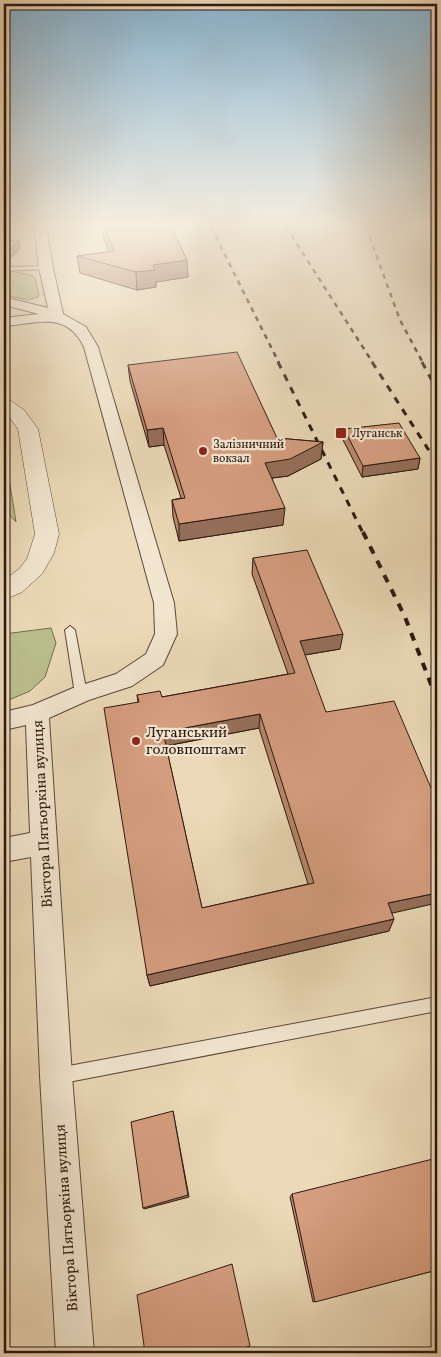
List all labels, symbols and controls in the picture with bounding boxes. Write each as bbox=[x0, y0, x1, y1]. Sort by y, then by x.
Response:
marker: Луганськ bbox=[334, 426, 348, 440]
place label: Луганськ bbox=[352, 426, 403, 442]
place label: Залізничний вокзал bbox=[213, 437, 284, 467]
marker: Залізничний вокзал bbox=[197, 445, 209, 457]
street label: Віктора Пятьоркіна вулиця bbox=[28, 719, 59, 908]
place label: Луганський головпоштамт bbox=[146, 723, 246, 761]
marker: Луганський головпоштамт bbox=[130, 735, 142, 747]
street label: Віктора Пятьоркіна вулиця bbox=[50, 1123, 85, 1312]

